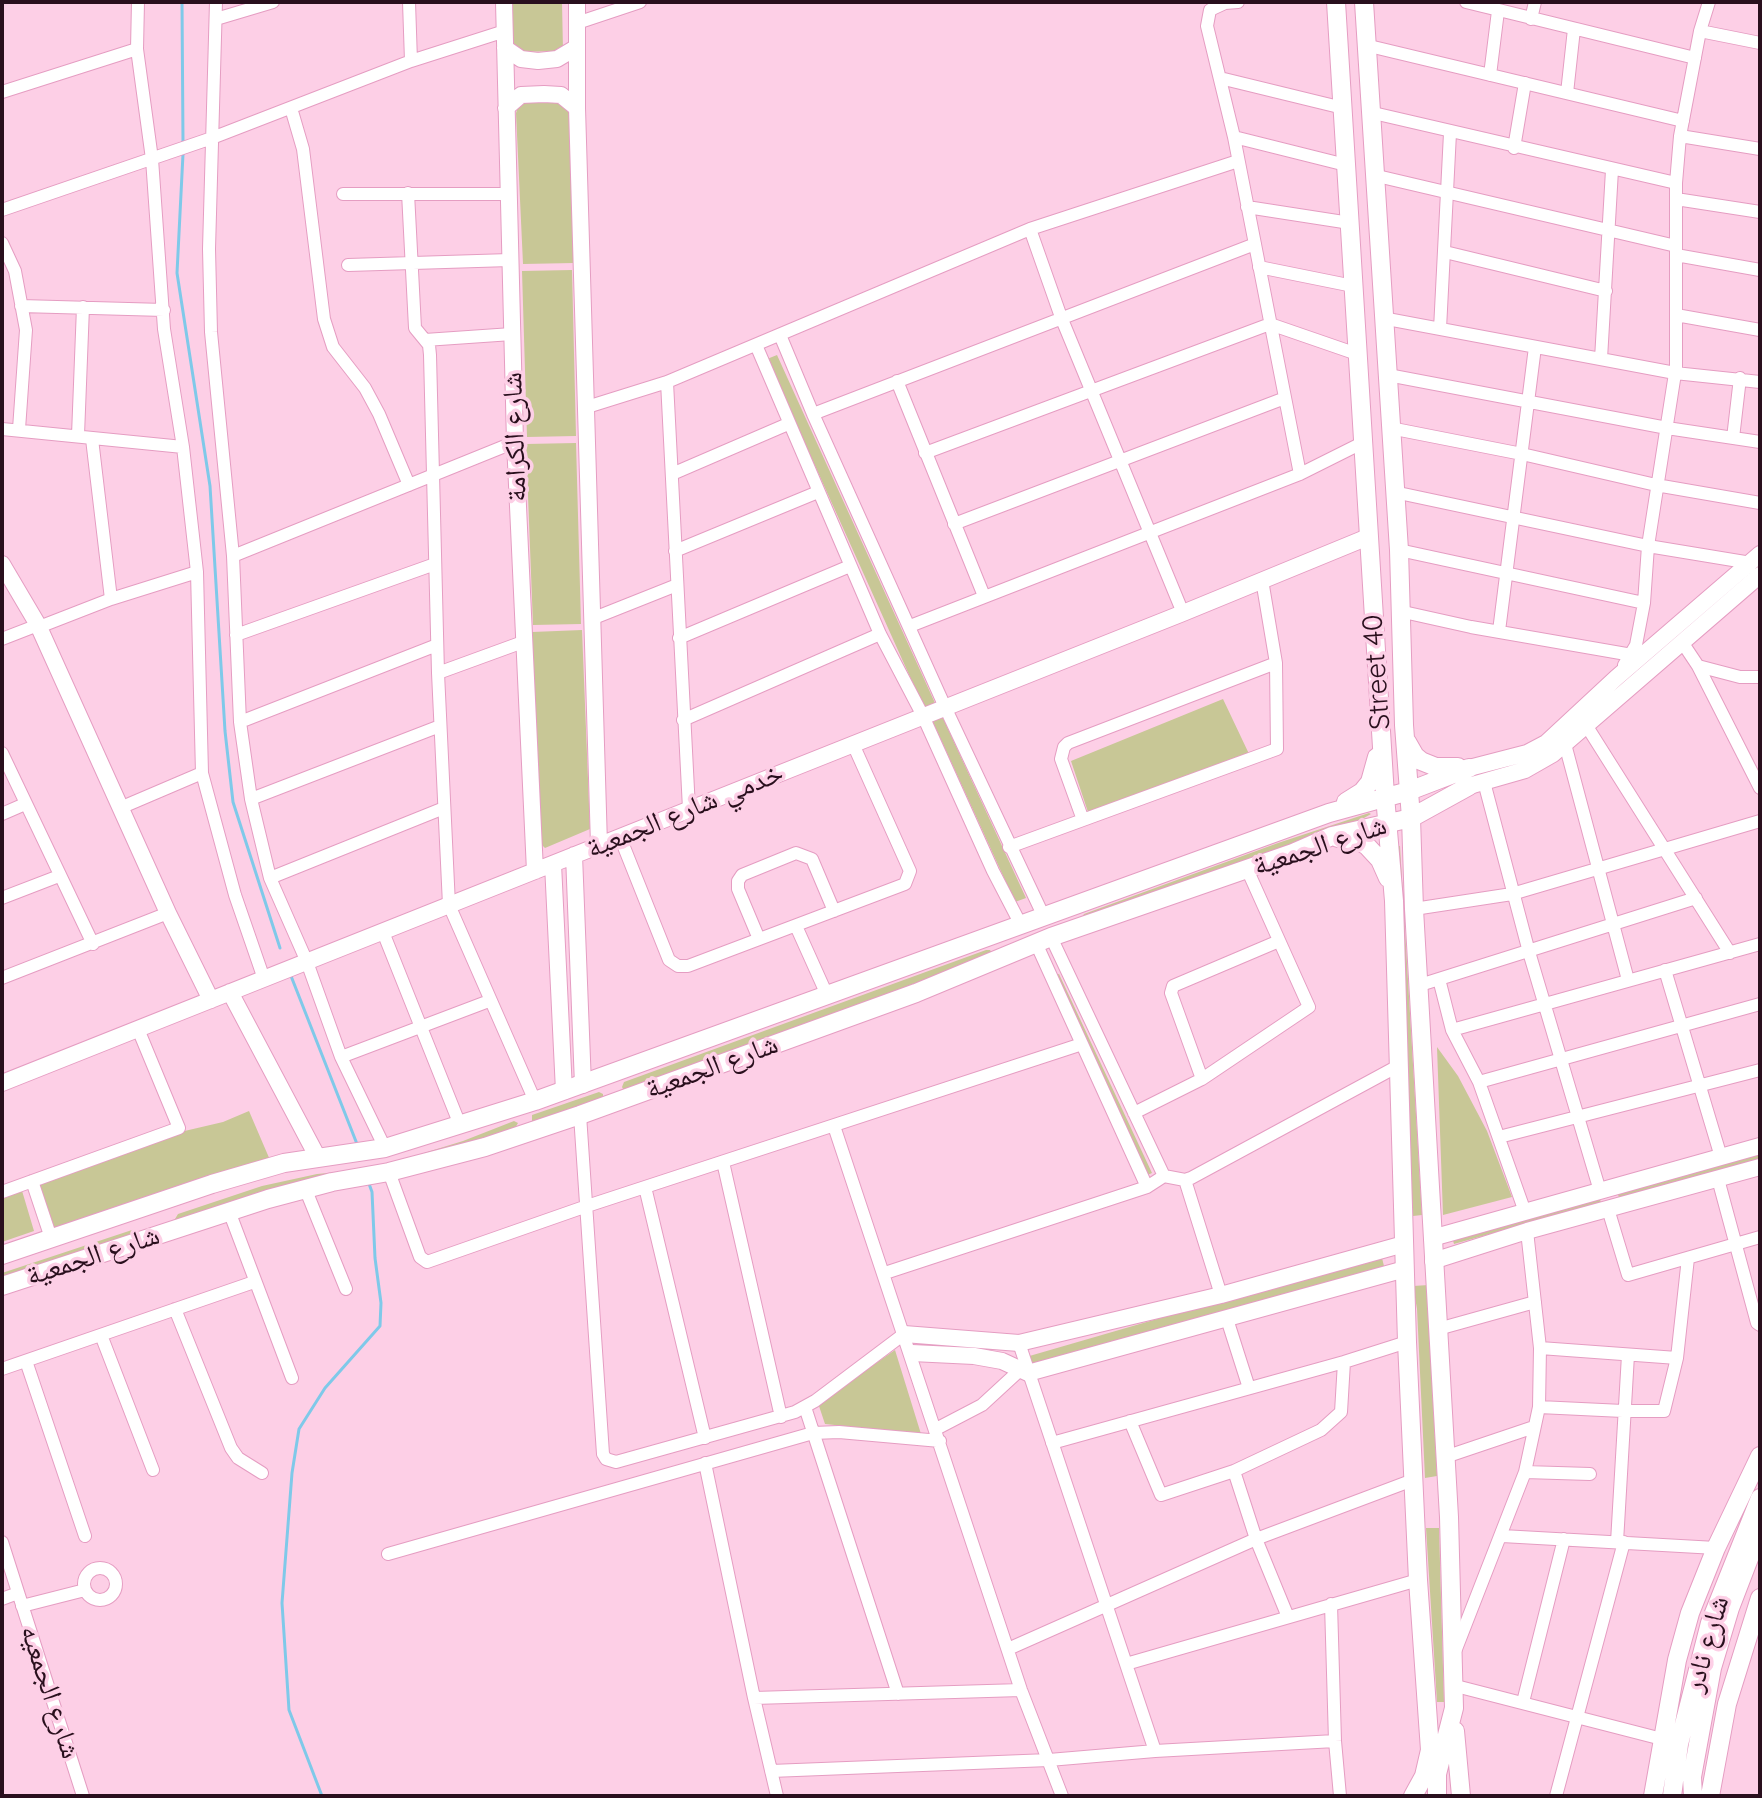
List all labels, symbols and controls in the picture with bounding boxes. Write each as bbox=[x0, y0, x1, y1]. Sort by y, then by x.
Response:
street label: شارع الكرامة bbox=[496, 372, 534, 502]
street label: Street 40 bbox=[1356, 613, 1398, 731]
street label: خدمي شارع الجمعية bbox=[582, 756, 788, 866]
street label: شارع الجمعية bbox=[1249, 809, 1391, 883]
street label: شارع الجمعية bbox=[641, 1028, 783, 1106]
street label: شارع الجمعية bbox=[22, 1219, 164, 1293]
street label: شارع نادر bbox=[1677, 1592, 1737, 1696]
street label: شارع الجمعيه bbox=[13, 1621, 87, 1763]

